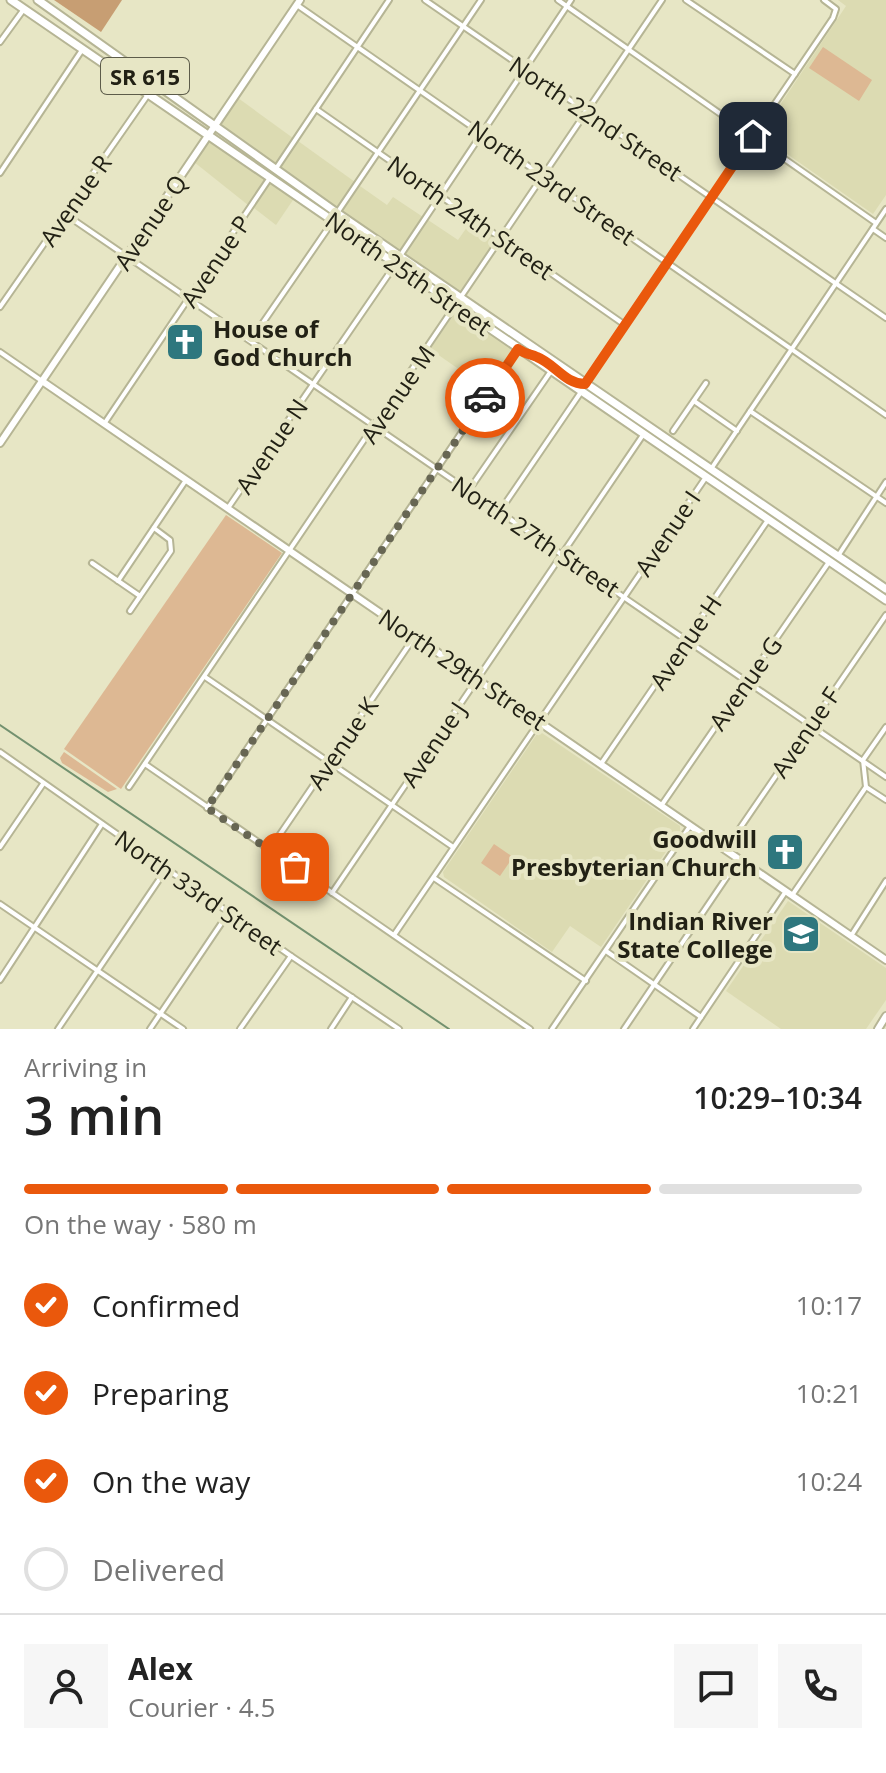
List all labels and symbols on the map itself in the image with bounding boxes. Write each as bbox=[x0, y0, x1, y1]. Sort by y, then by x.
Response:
street label: North 22nd Street bbox=[503, 48, 689, 188]
road number: SR 615 bbox=[101, 58, 189, 94]
pin bbox=[719, 102, 787, 170]
street label: North 23rd Street bbox=[462, 112, 642, 252]
street label: North 24th Street bbox=[381, 147, 561, 287]
street label: Avenue R bbox=[31, 148, 119, 252]
street label: Avenue Q bbox=[106, 168, 194, 276]
street label: North 25th Street bbox=[319, 203, 499, 343]
street label: Avenue P bbox=[172, 209, 258, 313]
place label: House of God Church bbox=[213, 312, 353, 373]
church icon: House of God Church bbox=[164, 321, 206, 363]
street label: Avenue M bbox=[352, 339, 442, 449]
courier bbox=[445, 358, 525, 438]
street label: Avenue N bbox=[227, 392, 315, 500]
street label: North 27th Street bbox=[446, 468, 626, 604]
street label: Avenue I bbox=[626, 484, 708, 582]
street label: Avenue H bbox=[641, 588, 729, 696]
street label: North 29th Street bbox=[373, 601, 553, 737]
street label: Avenue G bbox=[701, 630, 789, 736]
street label: Avenue F bbox=[763, 680, 847, 784]
street label: Avenue K bbox=[299, 690, 385, 796]
street label: Avenue J bbox=[392, 695, 474, 793]
street label: North 33rd Street bbox=[109, 822, 289, 962]
place label: Goodwill Presbyterian Church bbox=[511, 822, 757, 883]
church icon: Goodwill Presbyterian Church bbox=[764, 831, 806, 873]
pin bbox=[261, 833, 329, 901]
place label: Indian River State College bbox=[617, 904, 773, 965]
school or university icon: Indian River State College bbox=[780, 913, 822, 955]

